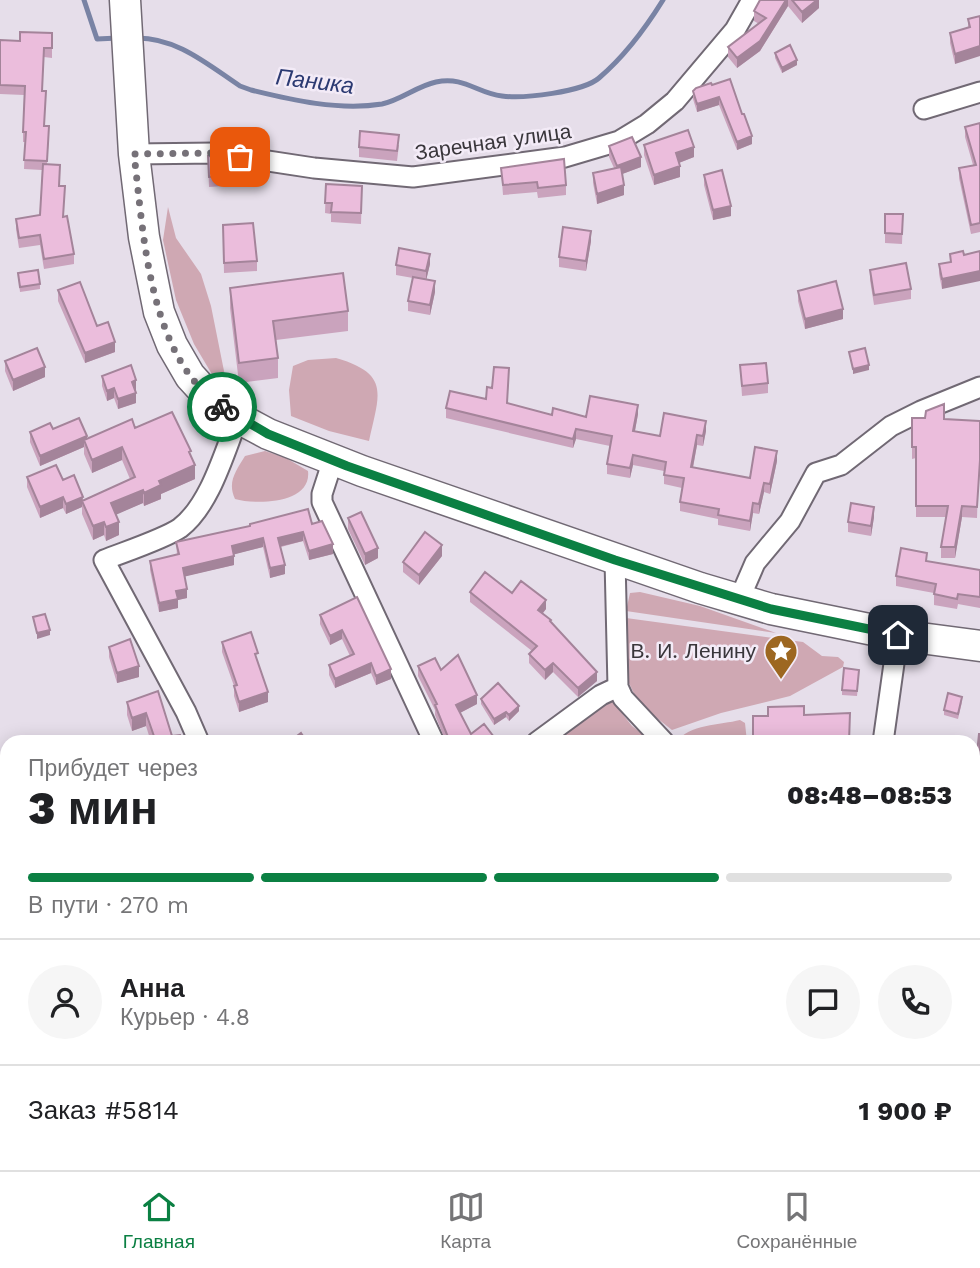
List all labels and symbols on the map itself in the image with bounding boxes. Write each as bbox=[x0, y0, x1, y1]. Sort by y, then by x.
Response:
water label: Паника bbox=[274, 63, 356, 100]
street label: Заречная улица bbox=[413, 118, 573, 165]
pin bbox=[210, 127, 270, 187]
courier bbox=[187, 372, 257, 442]
pin bbox=[868, 605, 928, 665]
place icon: В. И. Ленину bbox=[762, 632, 800, 681]
place label: В. И. Ленину bbox=[631, 638, 756, 663]

